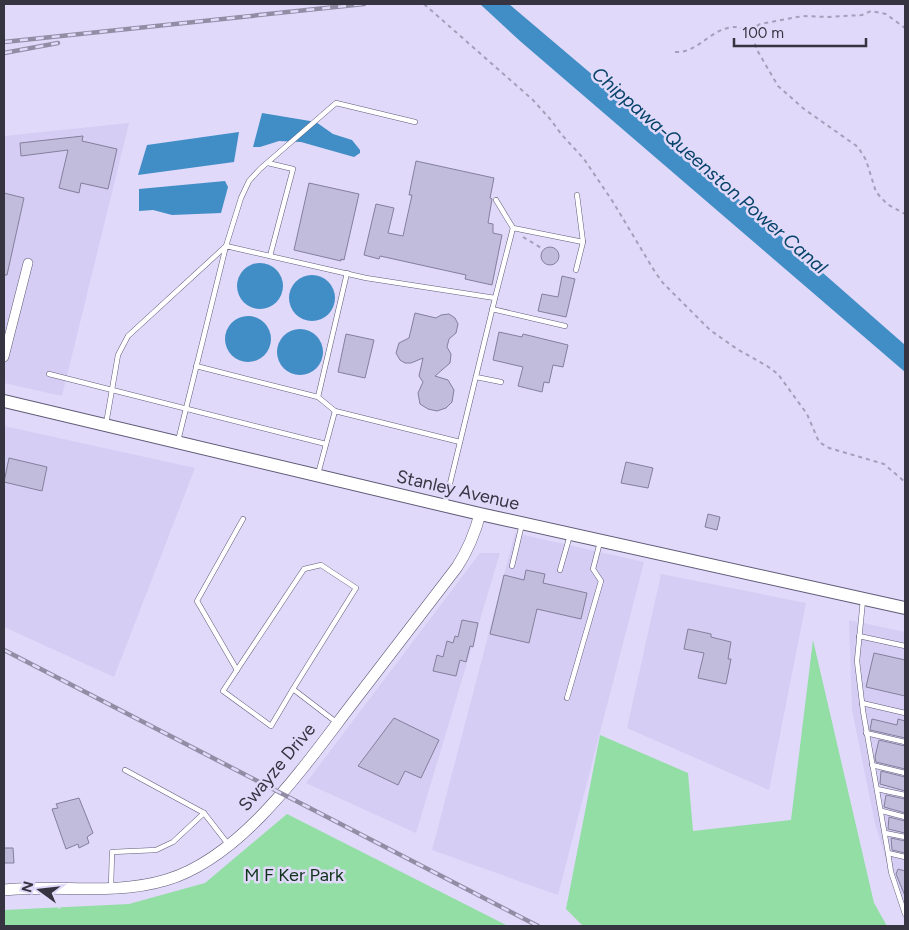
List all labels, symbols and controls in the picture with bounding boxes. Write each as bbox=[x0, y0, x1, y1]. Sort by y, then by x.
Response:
scale bar bbox=[734, 15, 866, 47]
text: 100 m bbox=[742, 24, 784, 42]
water label: Chippawa-Queenston Power Canal bbox=[587, 62, 833, 279]
street label: Stanley Avenue bbox=[394, 465, 522, 515]
street label: Swayze Drive bbox=[234, 718, 320, 816]
park label: M F Ker Park bbox=[244, 864, 344, 886]
north arrow bbox=[15, 865, 65, 915]
text: N bbox=[18, 879, 38, 894]

